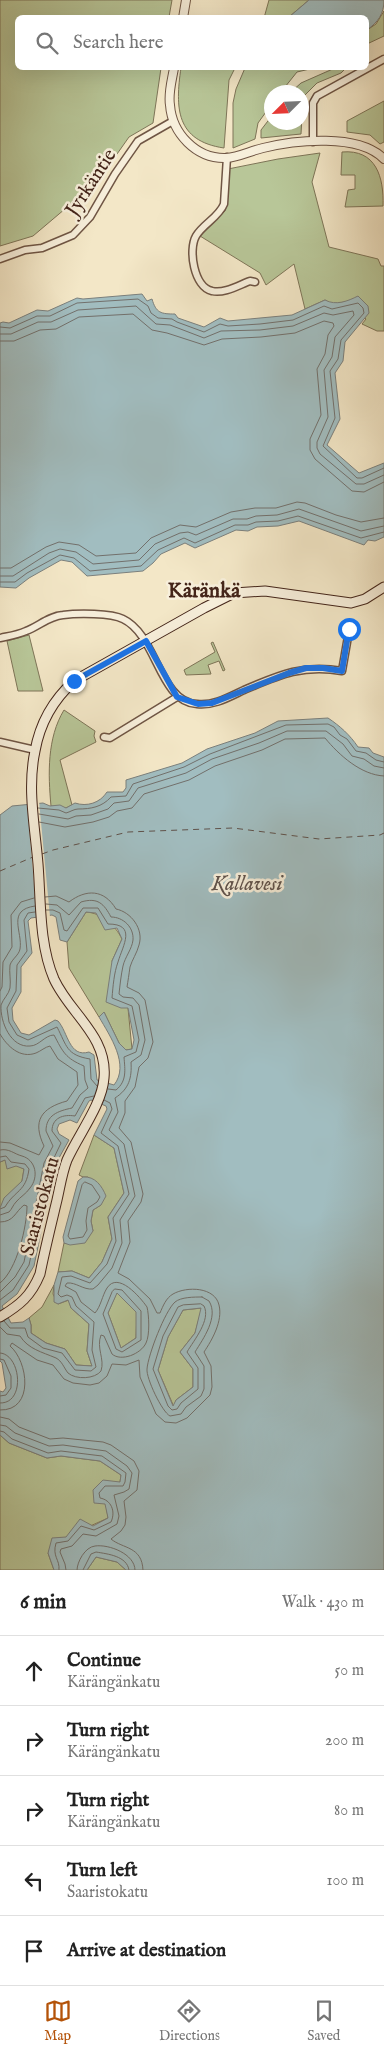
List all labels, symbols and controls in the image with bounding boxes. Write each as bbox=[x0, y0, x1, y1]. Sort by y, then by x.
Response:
search box bbox=[15, 15, 369, 70]
icon: search bbox=[33, 29, 61, 57]
text: Search here bbox=[73, 31, 164, 55]
north arrow bbox=[264, 85, 309, 130]
street label: Jyrkäntie bbox=[59, 144, 122, 223]
district label: Käränkä bbox=[168, 578, 241, 605]
route start bbox=[338, 618, 361, 641]
route end bbox=[63, 670, 86, 693]
water label: Kallavesi bbox=[210, 871, 285, 898]
street label: Saaristokatu bbox=[15, 1154, 66, 1259]
text: 6 min bbox=[20, 1589, 66, 1616]
text: Walk · 430 m bbox=[282, 1593, 364, 1613]
text: Continue bbox=[67, 1649, 141, 1673]
icon: ahead bbox=[20, 1657, 48, 1685]
text: 50 m bbox=[335, 1661, 364, 1681]
text: Kärängänkatu bbox=[67, 1673, 160, 1693]
text: Turn right bbox=[67, 1719, 149, 1743]
icon: right bbox=[20, 1727, 48, 1755]
text: 200 m bbox=[325, 1731, 364, 1751]
text: Kärängänkatu bbox=[67, 1743, 160, 1763]
text: Turn right bbox=[67, 1789, 149, 1813]
icon: right bbox=[20, 1797, 48, 1825]
text: 80 m bbox=[334, 1801, 364, 1821]
text: Kärängänkatu bbox=[67, 1813, 160, 1833]
text: Turn left bbox=[67, 1859, 138, 1883]
icon: left bbox=[20, 1867, 48, 1895]
text: 100 m bbox=[327, 1871, 364, 1891]
text: Saaristokatu bbox=[67, 1883, 148, 1903]
icon: arrive bbox=[20, 1937, 48, 1965]
text: Arrive at destination bbox=[67, 1939, 226, 1963]
tab: Map bbox=[44, 1997, 72, 2045]
tab: Directions bbox=[159, 1997, 220, 2045]
tab: Saved bbox=[307, 1997, 340, 2045]

